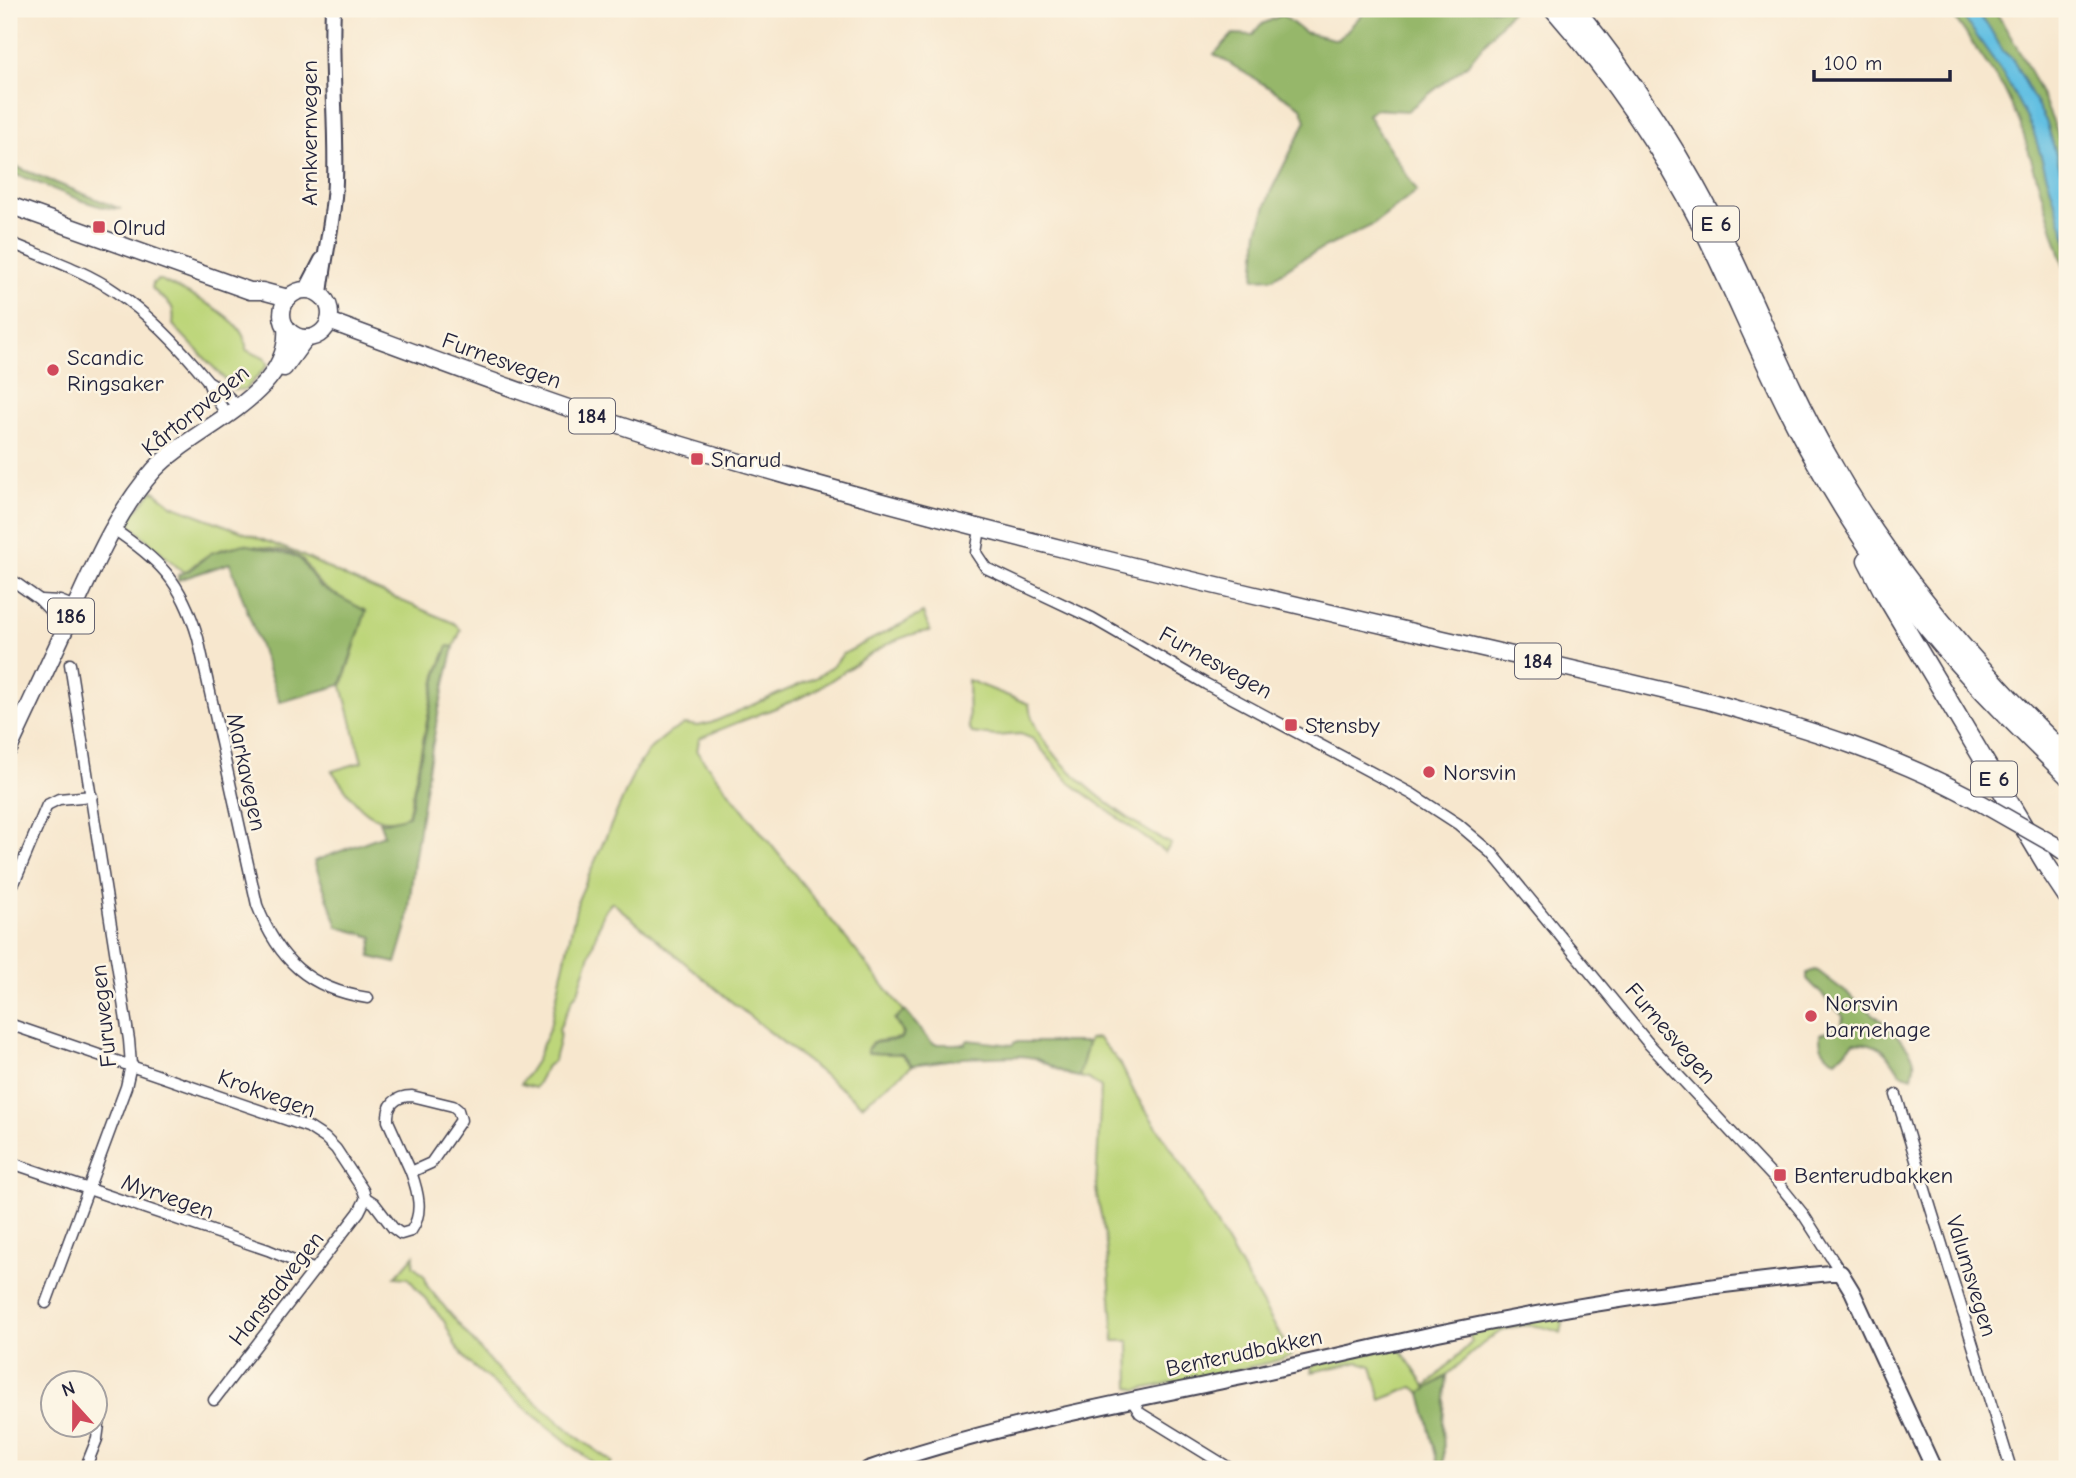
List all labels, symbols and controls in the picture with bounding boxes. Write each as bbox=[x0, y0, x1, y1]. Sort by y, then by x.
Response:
scale bar bbox=[1814, 38, 1950, 82]
text: 100 m bbox=[1824, 51, 1882, 75]
street label: Arnkvernvegen bbox=[296, 60, 323, 206]
road number: E 6 bbox=[1693, 206, 1739, 242]
place label: Olrud bbox=[113, 214, 166, 241]
marker: Olrud bbox=[91, 219, 107, 235]
street label: Furnesvegen bbox=[438, 326, 565, 395]
place label: Scandic Ringsaker bbox=[67, 344, 164, 397]
street label: Kårtorpvegen bbox=[136, 359, 254, 462]
marker: Scandic Ringsaker bbox=[45, 362, 61, 378]
road number: 184 bbox=[569, 398, 615, 434]
place label: Snarud bbox=[711, 446, 781, 473]
marker: Snarud bbox=[689, 451, 705, 467]
road number: 186 bbox=[48, 598, 94, 634]
street label: Furnesvegen bbox=[1155, 620, 1277, 705]
road number: 184 bbox=[1515, 644, 1561, 678]
street label: Markavegen bbox=[221, 711, 272, 834]
place label: Stensby bbox=[1305, 712, 1381, 739]
marker: Stensby bbox=[1283, 717, 1299, 733]
place label: Norsvin bbox=[1443, 759, 1517, 786]
road number: E 6 bbox=[1971, 762, 2017, 796]
marker: Norsvin bbox=[1421, 764, 1437, 780]
street label: Furuvegen bbox=[85, 963, 122, 1069]
street label: Furnesvegen bbox=[1619, 977, 1722, 1089]
place label: Norsvin barnehage bbox=[1825, 990, 1930, 1043]
marker: Norsvin barnehage bbox=[1803, 1008, 1819, 1024]
street label: Krokvegen bbox=[214, 1063, 319, 1124]
place label: Benterudbakken bbox=[1794, 1162, 1953, 1189]
marker: Benterudbakken bbox=[1772, 1167, 1788, 1183]
street label: Myrvegen bbox=[118, 1168, 218, 1225]
street label: Valumsvegen bbox=[1940, 1212, 2003, 1340]
street label: Hanstadvegen bbox=[223, 1226, 329, 1351]
street label: Benterudbakken bbox=[1163, 1323, 1325, 1382]
north arrow bbox=[38, 1370, 108, 1440]
text: N bbox=[59, 1377, 78, 1402]

